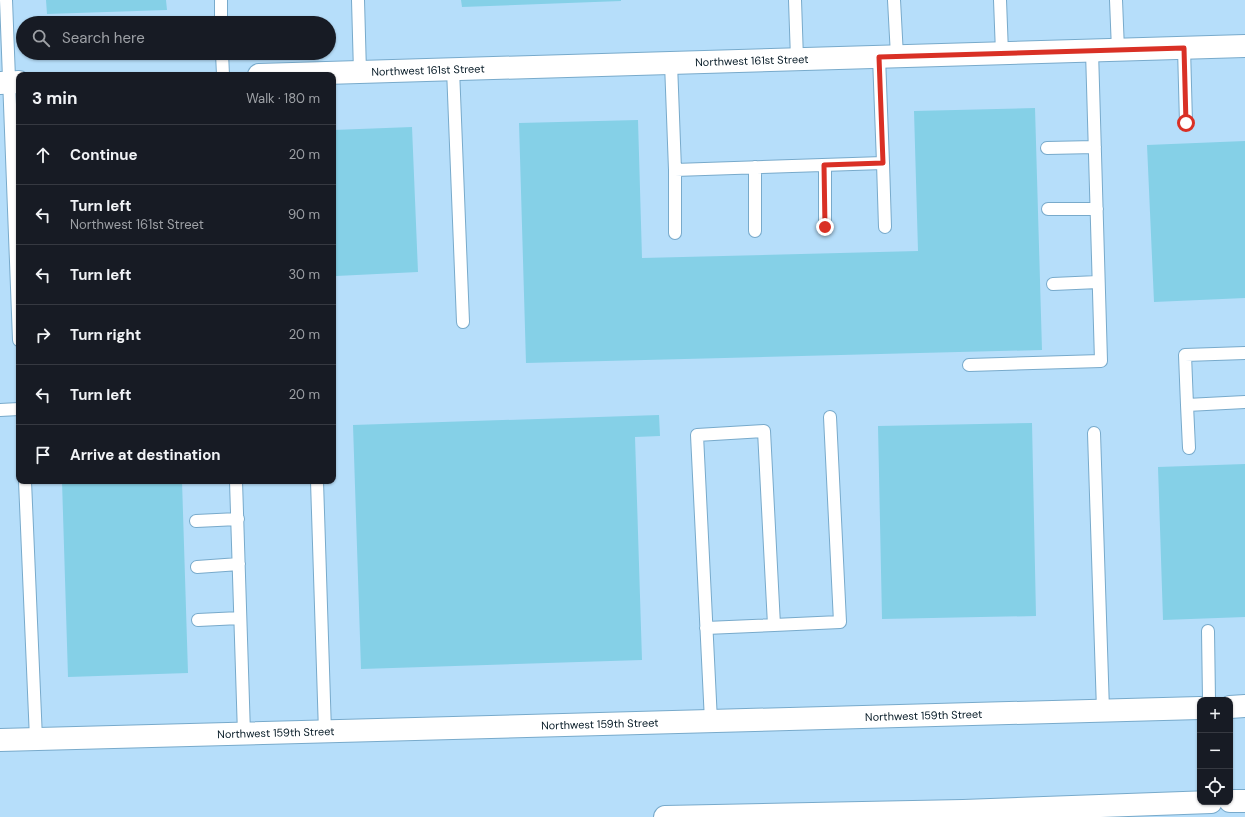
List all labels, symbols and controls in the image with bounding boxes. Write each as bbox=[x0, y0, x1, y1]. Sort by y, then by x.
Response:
search box bbox=[16, 16, 336, 60]
icon: search bbox=[30, 27, 52, 49]
text: Search here bbox=[62, 28, 145, 48]
street label: Northwest 161st Street bbox=[695, 52, 809, 69]
street label: Northwest 161st Street bbox=[371, 61, 485, 79]
text: 3 min bbox=[32, 87, 77, 109]
text: Walk · 180 m bbox=[246, 90, 320, 107]
route start bbox=[1177, 114, 1195, 132]
icon: ahead bbox=[32, 144, 54, 166]
text: Continue bbox=[70, 145, 138, 165]
text: 20 m bbox=[289, 146, 320, 163]
text: Turn left bbox=[70, 196, 131, 216]
icon: left bbox=[32, 204, 54, 226]
text: 90 m bbox=[288, 206, 320, 223]
text: Northwest 161st Street bbox=[70, 216, 204, 233]
route end bbox=[816, 218, 834, 236]
icon: left bbox=[32, 264, 54, 286]
text: Turn left bbox=[70, 265, 131, 285]
text: 30 m bbox=[288, 266, 320, 283]
icon: right bbox=[32, 324, 54, 346]
text: Turn right bbox=[70, 325, 141, 345]
text: 20 m bbox=[289, 326, 320, 343]
icon: left bbox=[32, 384, 54, 406]
text: Turn left bbox=[70, 385, 131, 405]
text: 20 m bbox=[289, 386, 320, 403]
icon: arrive bbox=[32, 444, 54, 466]
text: Arrive at destination bbox=[70, 445, 221, 465]
map controls bbox=[1197, 697, 1233, 805]
button: + bbox=[1197, 697, 1233, 733]
street label: Northwest 159th Street bbox=[865, 707, 983, 724]
street label: Northwest 159th Street bbox=[541, 715, 659, 733]
street label: Northwest 159th Street bbox=[217, 724, 335, 741]
button: − bbox=[1197, 733, 1233, 769]
button: locate bbox=[1197, 769, 1233, 805]

